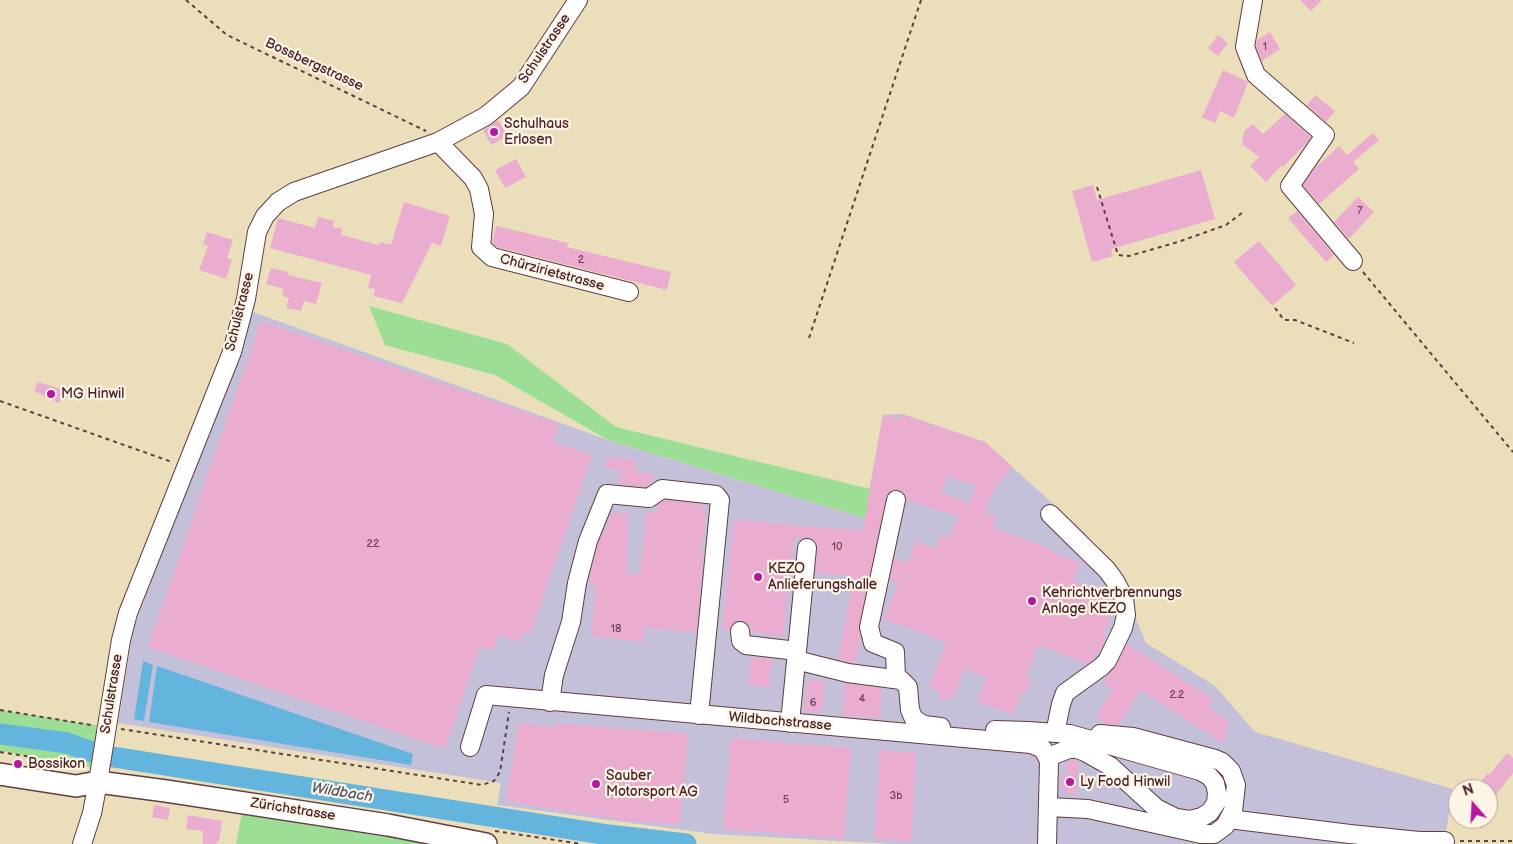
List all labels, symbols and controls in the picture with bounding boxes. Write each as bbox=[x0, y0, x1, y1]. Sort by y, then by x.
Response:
street label: Schulstrasse bbox=[516, 11, 574, 87]
street label: Bossbergstrasse bbox=[262, 35, 366, 95]
house number: 1 bbox=[1263, 40, 1267, 54]
place label: Schulhaus Erlosen bbox=[504, 116, 569, 148]
marker: Schulhaus Erlosen bbox=[488, 126, 500, 138]
house number: 7 bbox=[1357, 204, 1363, 218]
street label: Chürzirietstrasse bbox=[498, 251, 606, 295]
house number: 2 bbox=[578, 253, 584, 267]
street label: Schulstrasse bbox=[222, 271, 258, 353]
place label: MG Hinwil bbox=[61, 386, 124, 402]
marker: MG Hinwil bbox=[45, 388, 57, 400]
house number: 22 bbox=[367, 537, 379, 551]
house number: 10 bbox=[832, 540, 842, 554]
place label: KEZO Anlieferungshalle bbox=[768, 561, 877, 594]
marker: KEZO Anlieferungshalle bbox=[752, 571, 764, 583]
place label: Kehrichtverbrennungs Anlage KEZO bbox=[1042, 585, 1182, 618]
marker: Kehrichtverbrennungs Anlage KEZO bbox=[1026, 595, 1038, 607]
house number: 18 bbox=[611, 622, 621, 636]
street label: Schulstrasse bbox=[97, 653, 127, 735]
house number: 2.2 bbox=[1169, 688, 1185, 702]
house number: 4 bbox=[859, 692, 865, 706]
house number: 6 bbox=[810, 696, 816, 710]
street label: Wildbachstrasse bbox=[728, 709, 832, 735]
place label: Bossikon bbox=[28, 756, 85, 772]
marker: Bossikon bbox=[12, 758, 24, 770]
place label: Sauber Motorsport AG bbox=[606, 768, 698, 800]
place label: Ly Food Hinwil bbox=[1080, 774, 1170, 790]
marker: Ly Food Hinwil bbox=[1064, 776, 1076, 788]
marker: Sauber Motorsport AG bbox=[590, 778, 602, 790]
water label: Wildbach bbox=[310, 779, 374, 807]
north arrow bbox=[1448, 779, 1498, 829]
text: N bbox=[1461, 781, 1476, 800]
house number: 3b bbox=[890, 789, 902, 803]
house number: 5 bbox=[783, 793, 789, 807]
street label: Zürichstrasse bbox=[249, 795, 337, 825]

